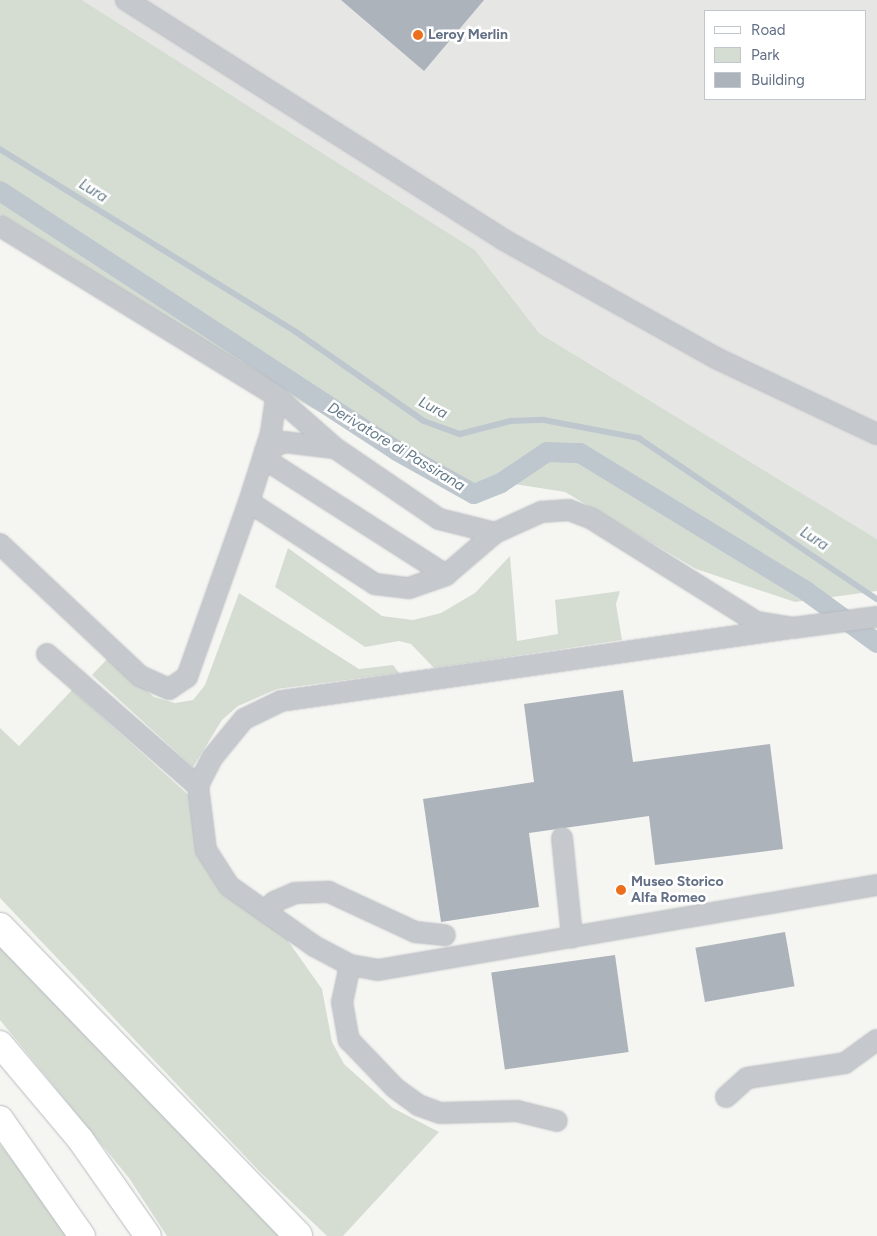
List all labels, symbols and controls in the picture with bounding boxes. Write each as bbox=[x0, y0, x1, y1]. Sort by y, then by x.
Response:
legend bbox=[704, 10, 867, 100]
text: Road bbox=[751, 21, 786, 39]
place label: Leroy Merlin bbox=[428, 27, 508, 43]
marker: Leroy Merlin bbox=[412, 29, 424, 41]
text: Park bbox=[751, 46, 780, 64]
text: Building bbox=[751, 71, 805, 89]
water label: Lura bbox=[75, 175, 111, 207]
water label: Lura bbox=[416, 393, 450, 423]
water label: Derivatore di Passirana bbox=[324, 399, 468, 495]
water label: Lura bbox=[796, 523, 832, 555]
place label: Museo Storico Alfa Romeo bbox=[631, 874, 724, 906]
marker: Museo Storico Alfa Romeo bbox=[615, 884, 627, 896]

